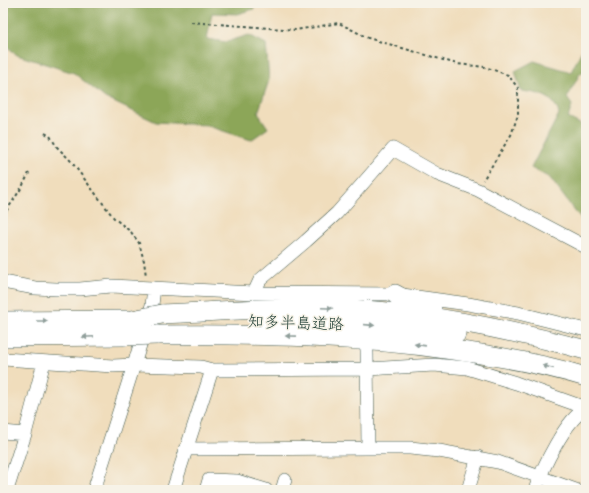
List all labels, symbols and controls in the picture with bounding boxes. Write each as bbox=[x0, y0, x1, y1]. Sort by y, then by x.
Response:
one-way arrow bbox=[321, 305, 334, 311]
street label: 知多半島道路 bbox=[248, 311, 344, 335]
one-way arrow bbox=[36, 318, 49, 324]
one-way arrow bbox=[363, 322, 375, 328]
one-way arrow bbox=[82, 333, 94, 340]
one-way arrow bbox=[284, 333, 297, 339]
one-way arrow bbox=[414, 342, 426, 348]
one-way arrow bbox=[542, 364, 554, 370]

